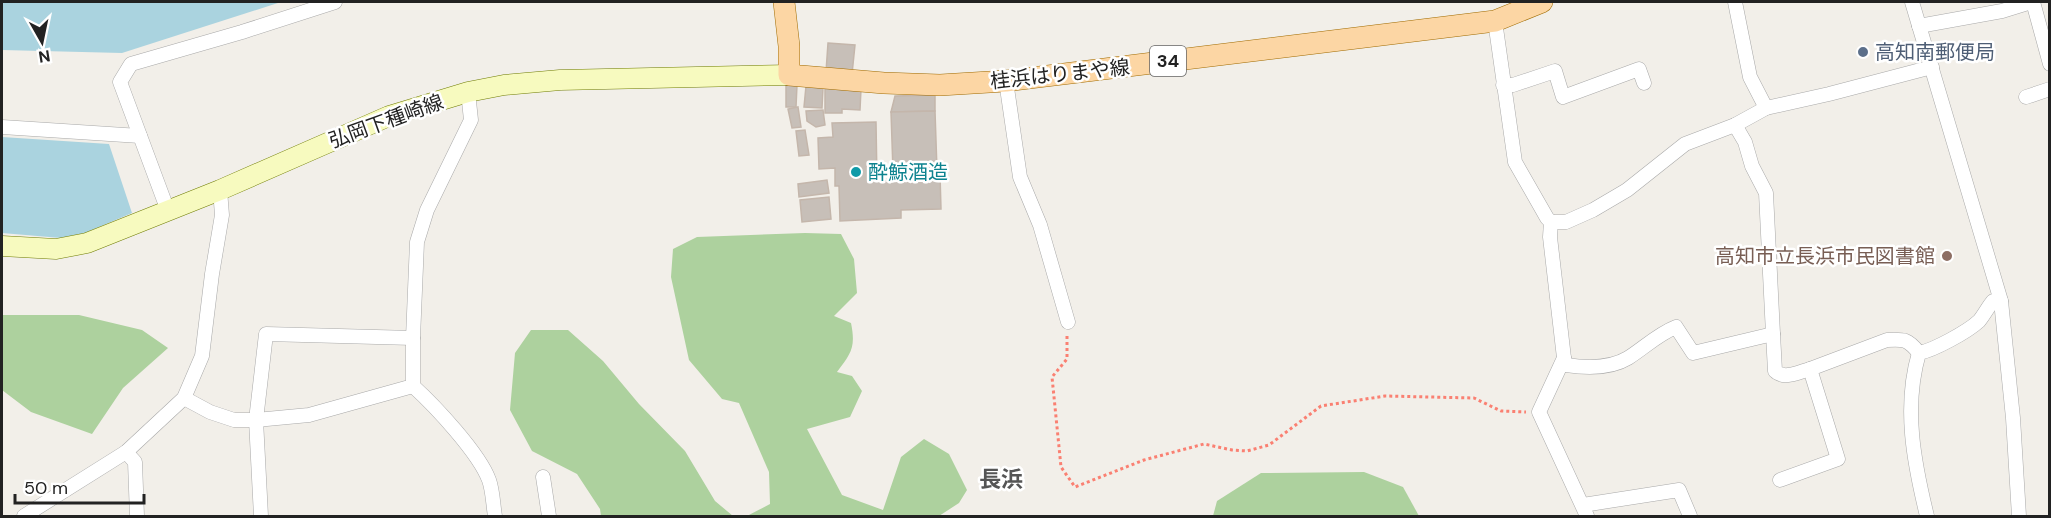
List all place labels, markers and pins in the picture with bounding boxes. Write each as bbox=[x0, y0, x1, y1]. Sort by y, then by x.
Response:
place label: 高知南郵便局 bbox=[1875, 39, 1995, 65]
marker: 高知南郵便局 bbox=[1856, 45, 1870, 59]
place label: 酔鯨酒造 bbox=[868, 159, 948, 185]
marker: 酔鯨酒造 bbox=[849, 165, 863, 179]
place label: 高知市立長浜市民図書館 bbox=[1715, 243, 1935, 269]
marker: 高知市立長浜市民図書館 bbox=[1940, 249, 1954, 263]

